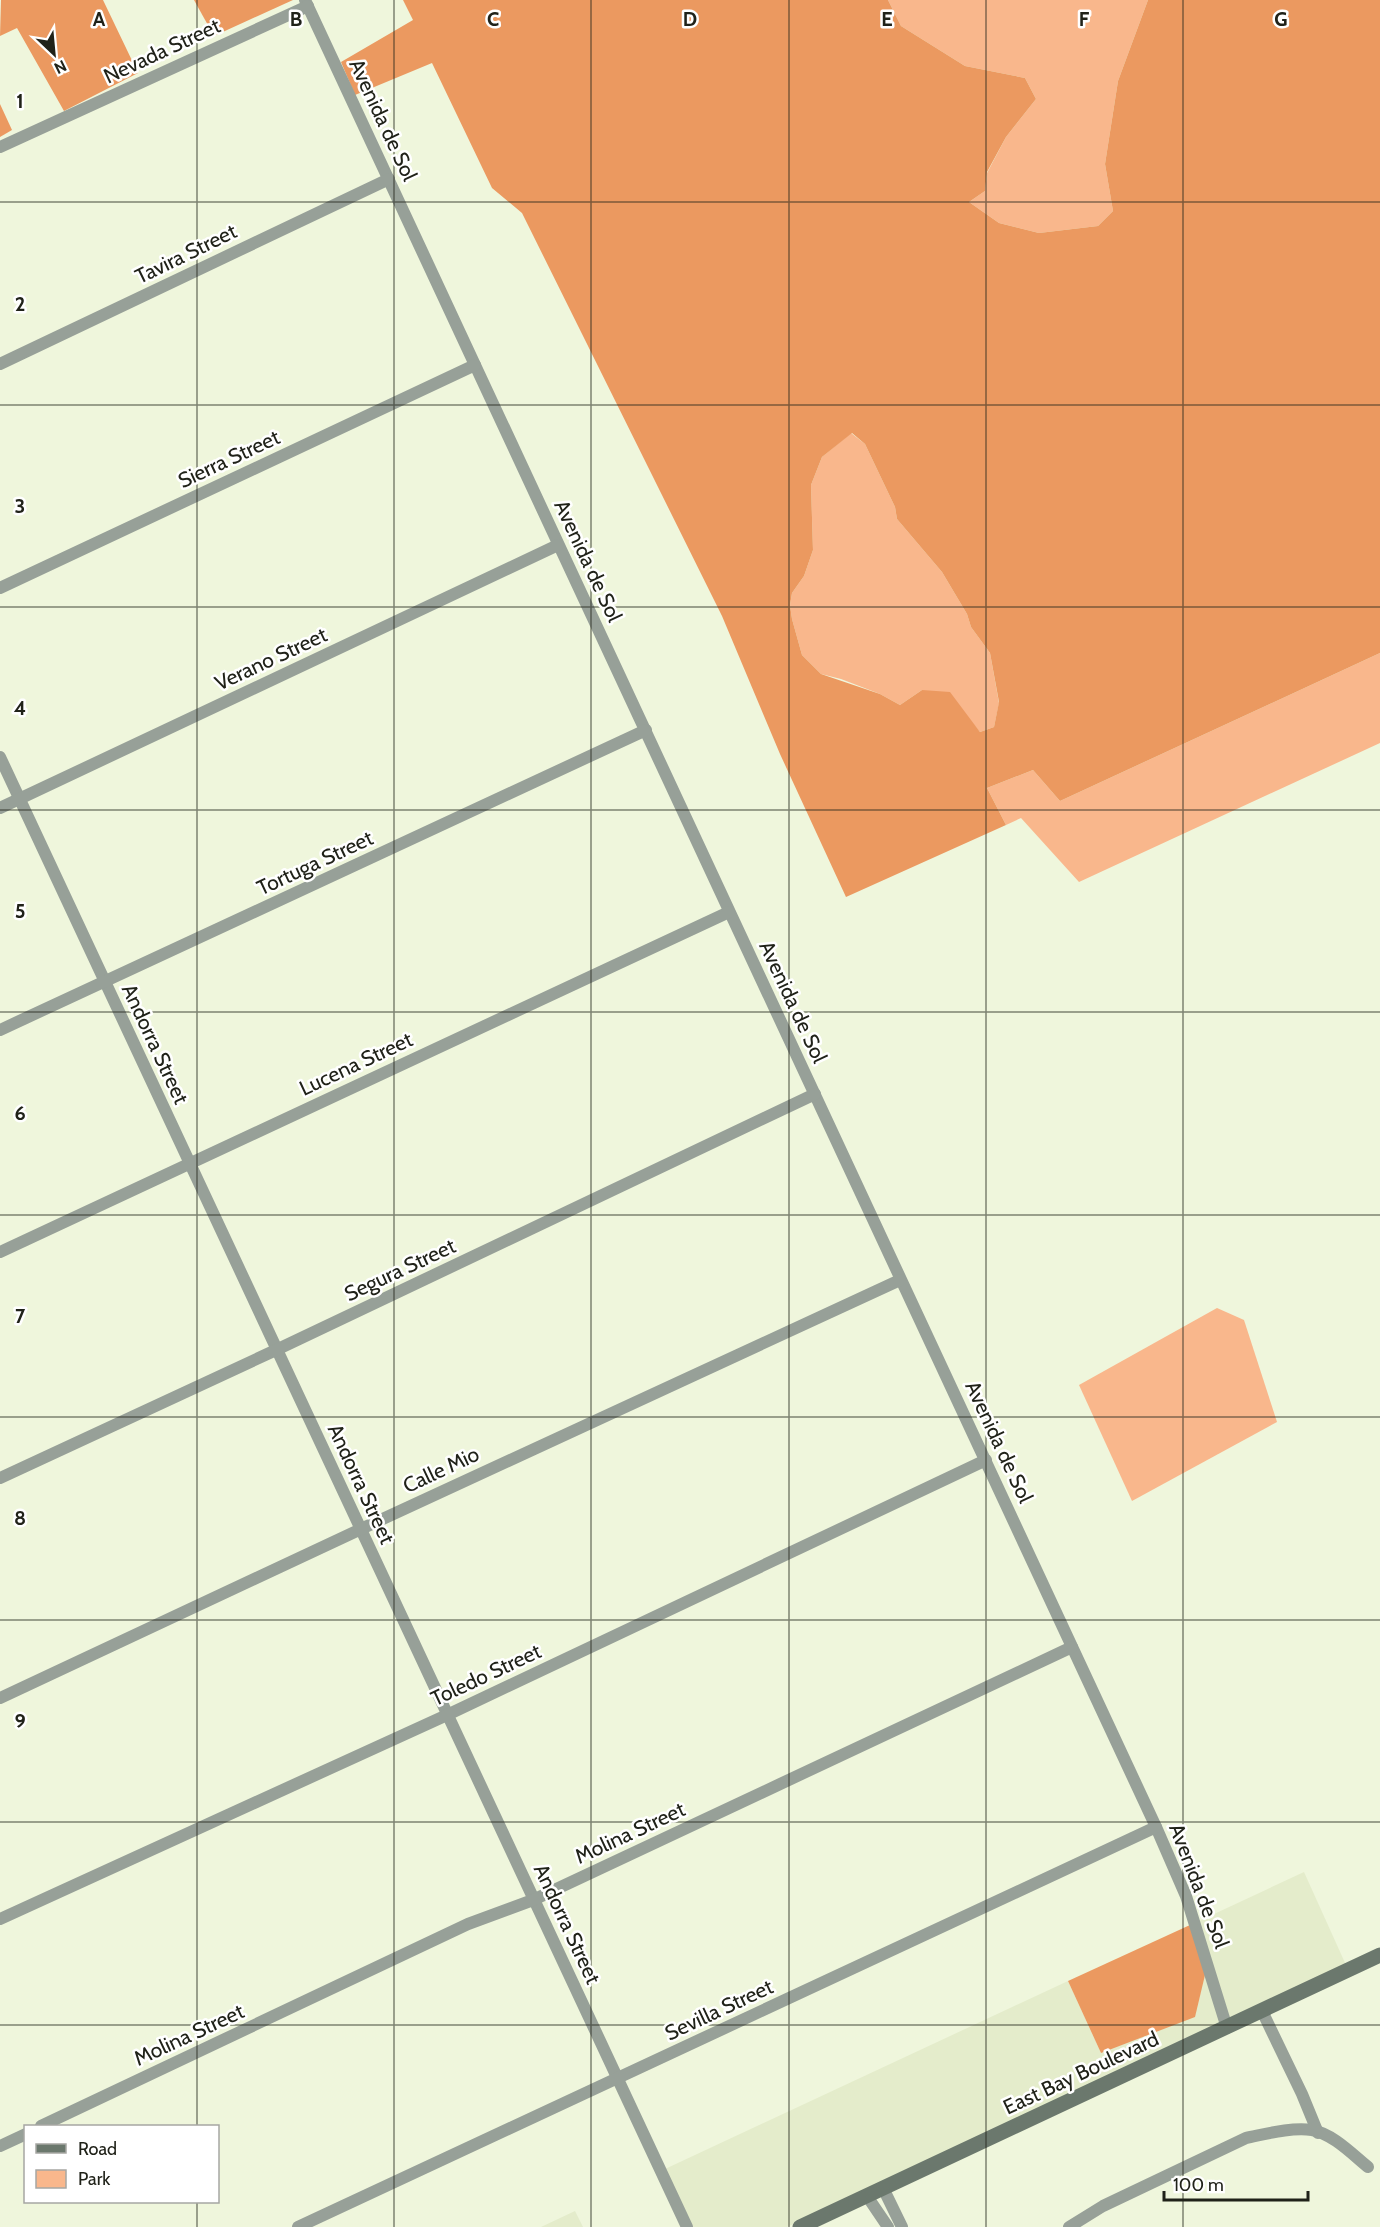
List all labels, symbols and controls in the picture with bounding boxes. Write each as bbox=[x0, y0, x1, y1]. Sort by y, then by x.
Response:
text: A bbox=[93, 7, 106, 31]
text: B bbox=[290, 7, 302, 31]
text: C bbox=[487, 7, 499, 31]
text: D bbox=[683, 7, 697, 31]
text: E bbox=[881, 7, 893, 31]
text: F bbox=[1079, 7, 1090, 31]
text: G bbox=[1274, 7, 1288, 31]
street label: Nevada Street bbox=[99, 13, 224, 88]
north arrow bbox=[24, 24, 84, 84]
street label: Avenida de Sol bbox=[344, 55, 423, 185]
text: N bbox=[51, 56, 70, 78]
text: 1 bbox=[16, 89, 24, 113]
street label: Tavira Street bbox=[131, 218, 241, 289]
text: 2 bbox=[15, 292, 25, 316]
street label: Sierra Street bbox=[174, 424, 284, 493]
text: 3 bbox=[15, 494, 25, 518]
street label: Avenida de Sol bbox=[549, 496, 628, 626]
street label: Verano Street bbox=[211, 622, 331, 695]
text: 4 bbox=[14, 696, 26, 720]
street label: Tortuga Street bbox=[253, 825, 377, 900]
text: 5 bbox=[15, 899, 25, 923]
street label: Avenida de Sol bbox=[754, 937, 833, 1067]
street label: Andorra Street bbox=[117, 980, 194, 1108]
street label: Lucena Street bbox=[295, 1026, 416, 1101]
text: 6 bbox=[14, 1101, 26, 1125]
street label: Segura Street bbox=[340, 1233, 459, 1306]
text: 7 bbox=[15, 1304, 26, 1328]
street label: Avenida de Sol bbox=[960, 1377, 1039, 1507]
street label: Andorra Street bbox=[323, 1420, 400, 1548]
street label: Calle Mio bbox=[399, 1441, 483, 1498]
text: 8 bbox=[14, 1506, 26, 1530]
street label: Toledo Street bbox=[427, 1638, 545, 1711]
text: 9 bbox=[14, 1709, 26, 1733]
street label: Molina Street bbox=[571, 1796, 689, 1869]
street label: Avenida de Sol bbox=[1164, 1820, 1235, 1952]
street label: Andorra Street bbox=[529, 1860, 606, 1988]
street label: Sevilla Street bbox=[661, 1974, 777, 2045]
street label: Molina Street bbox=[130, 1998, 248, 2071]
street label: East Bay Boulevard bbox=[999, 2026, 1162, 2120]
legend bbox=[24, 2125, 219, 2203]
text: Road bbox=[78, 2138, 117, 2160]
scale bar bbox=[1164, 2164, 1308, 2202]
text: Park bbox=[78, 2168, 111, 2190]
text: 100 m bbox=[1173, 2174, 1224, 2196]

